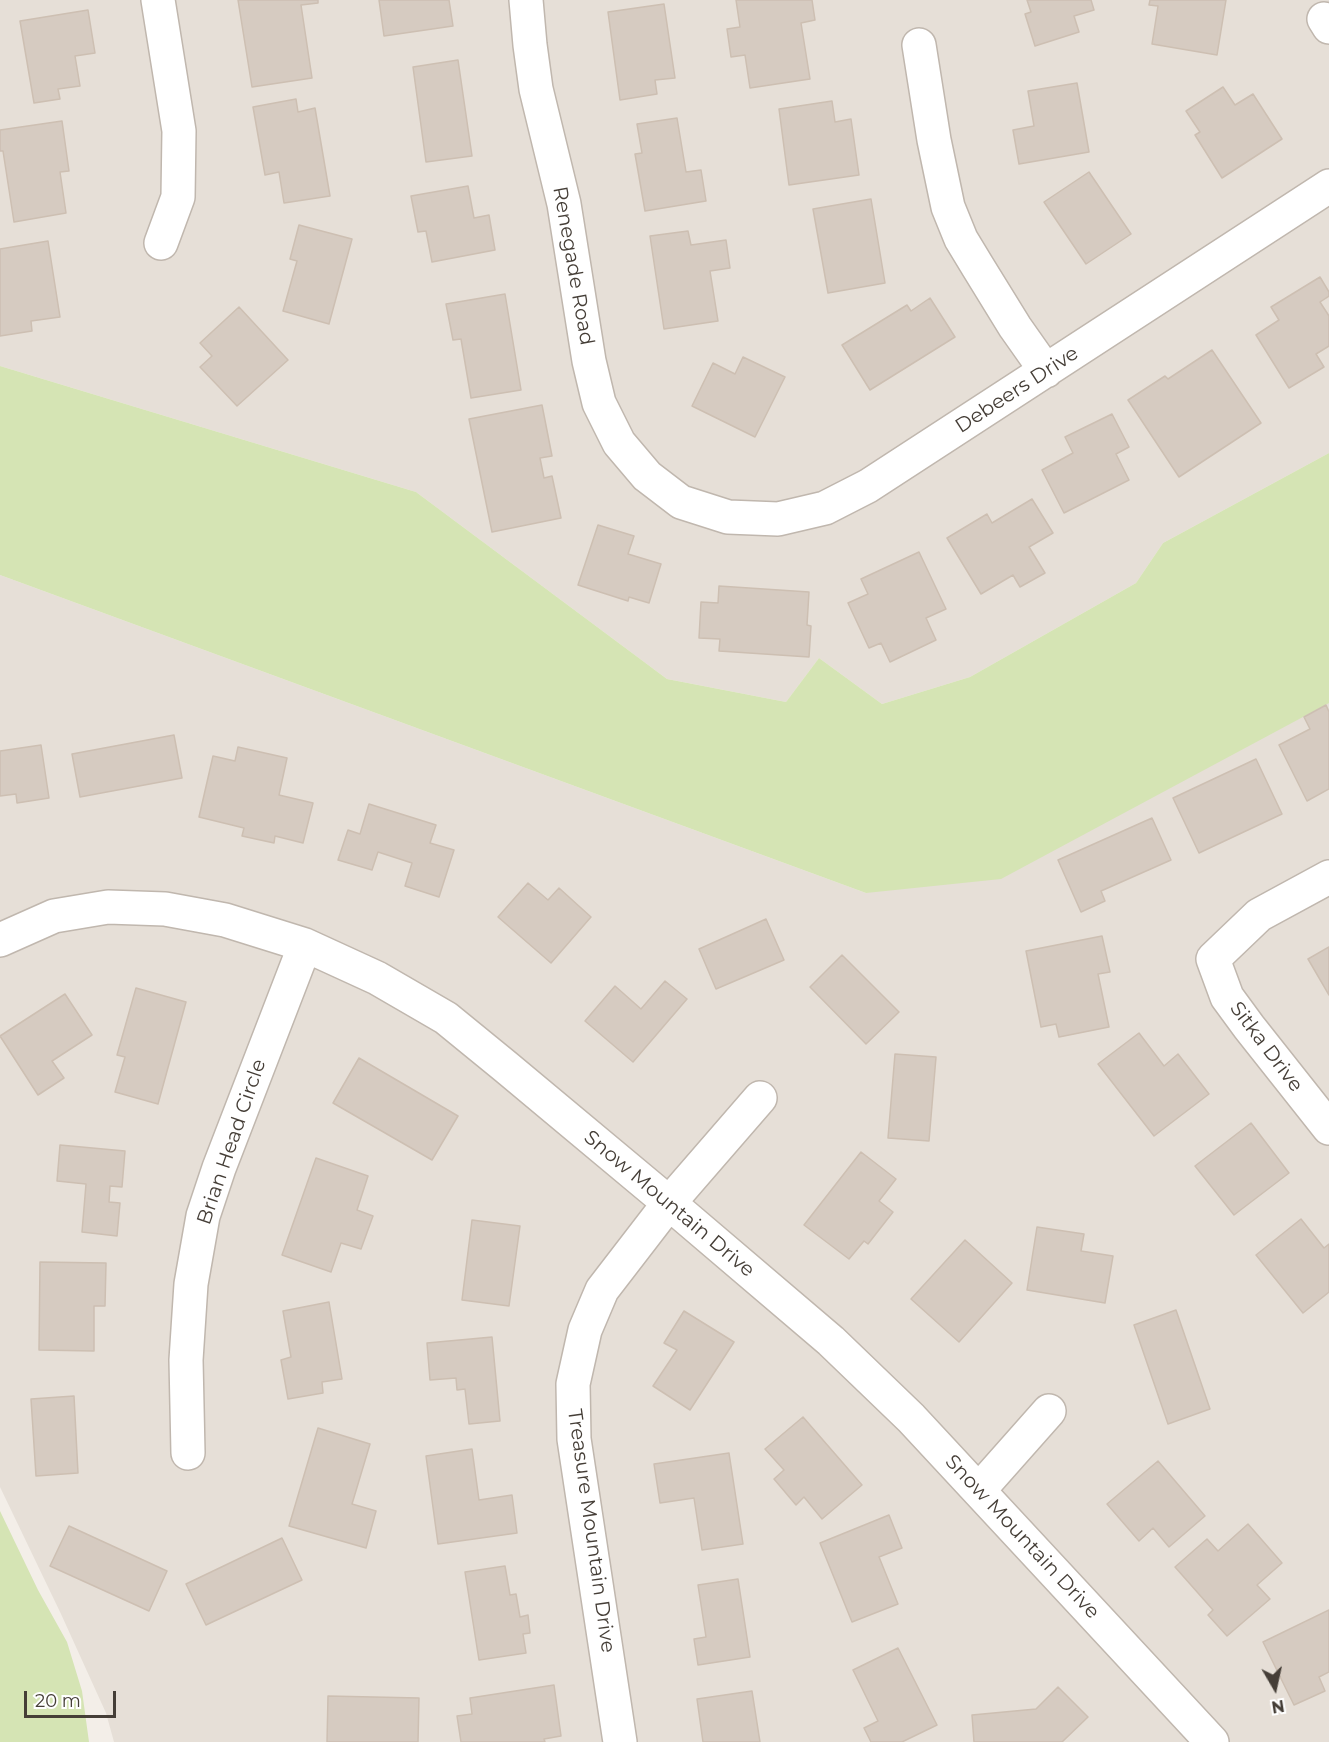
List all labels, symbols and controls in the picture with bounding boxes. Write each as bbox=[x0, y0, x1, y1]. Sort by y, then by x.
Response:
street label: Renegade Road bbox=[547, 185, 599, 347]
street label: Debeers Drive bbox=[951, 341, 1083, 439]
street label: Sitka Drive bbox=[1224, 997, 1308, 1097]
street label: Brian Head Circle bbox=[192, 1056, 272, 1228]
street label: Snow Mountain Drive bbox=[579, 1126, 759, 1282]
street label: Treasure Mountain Drive bbox=[562, 1408, 620, 1654]
street label: Snow Mountain Drive bbox=[940, 1450, 1104, 1624]
north arrow bbox=[1245, 1658, 1305, 1718]
scale bar bbox=[27, 1679, 118, 1717]
text: 20 m bbox=[35, 1690, 81, 1712]
text: N bbox=[1270, 1696, 1286, 1717]

